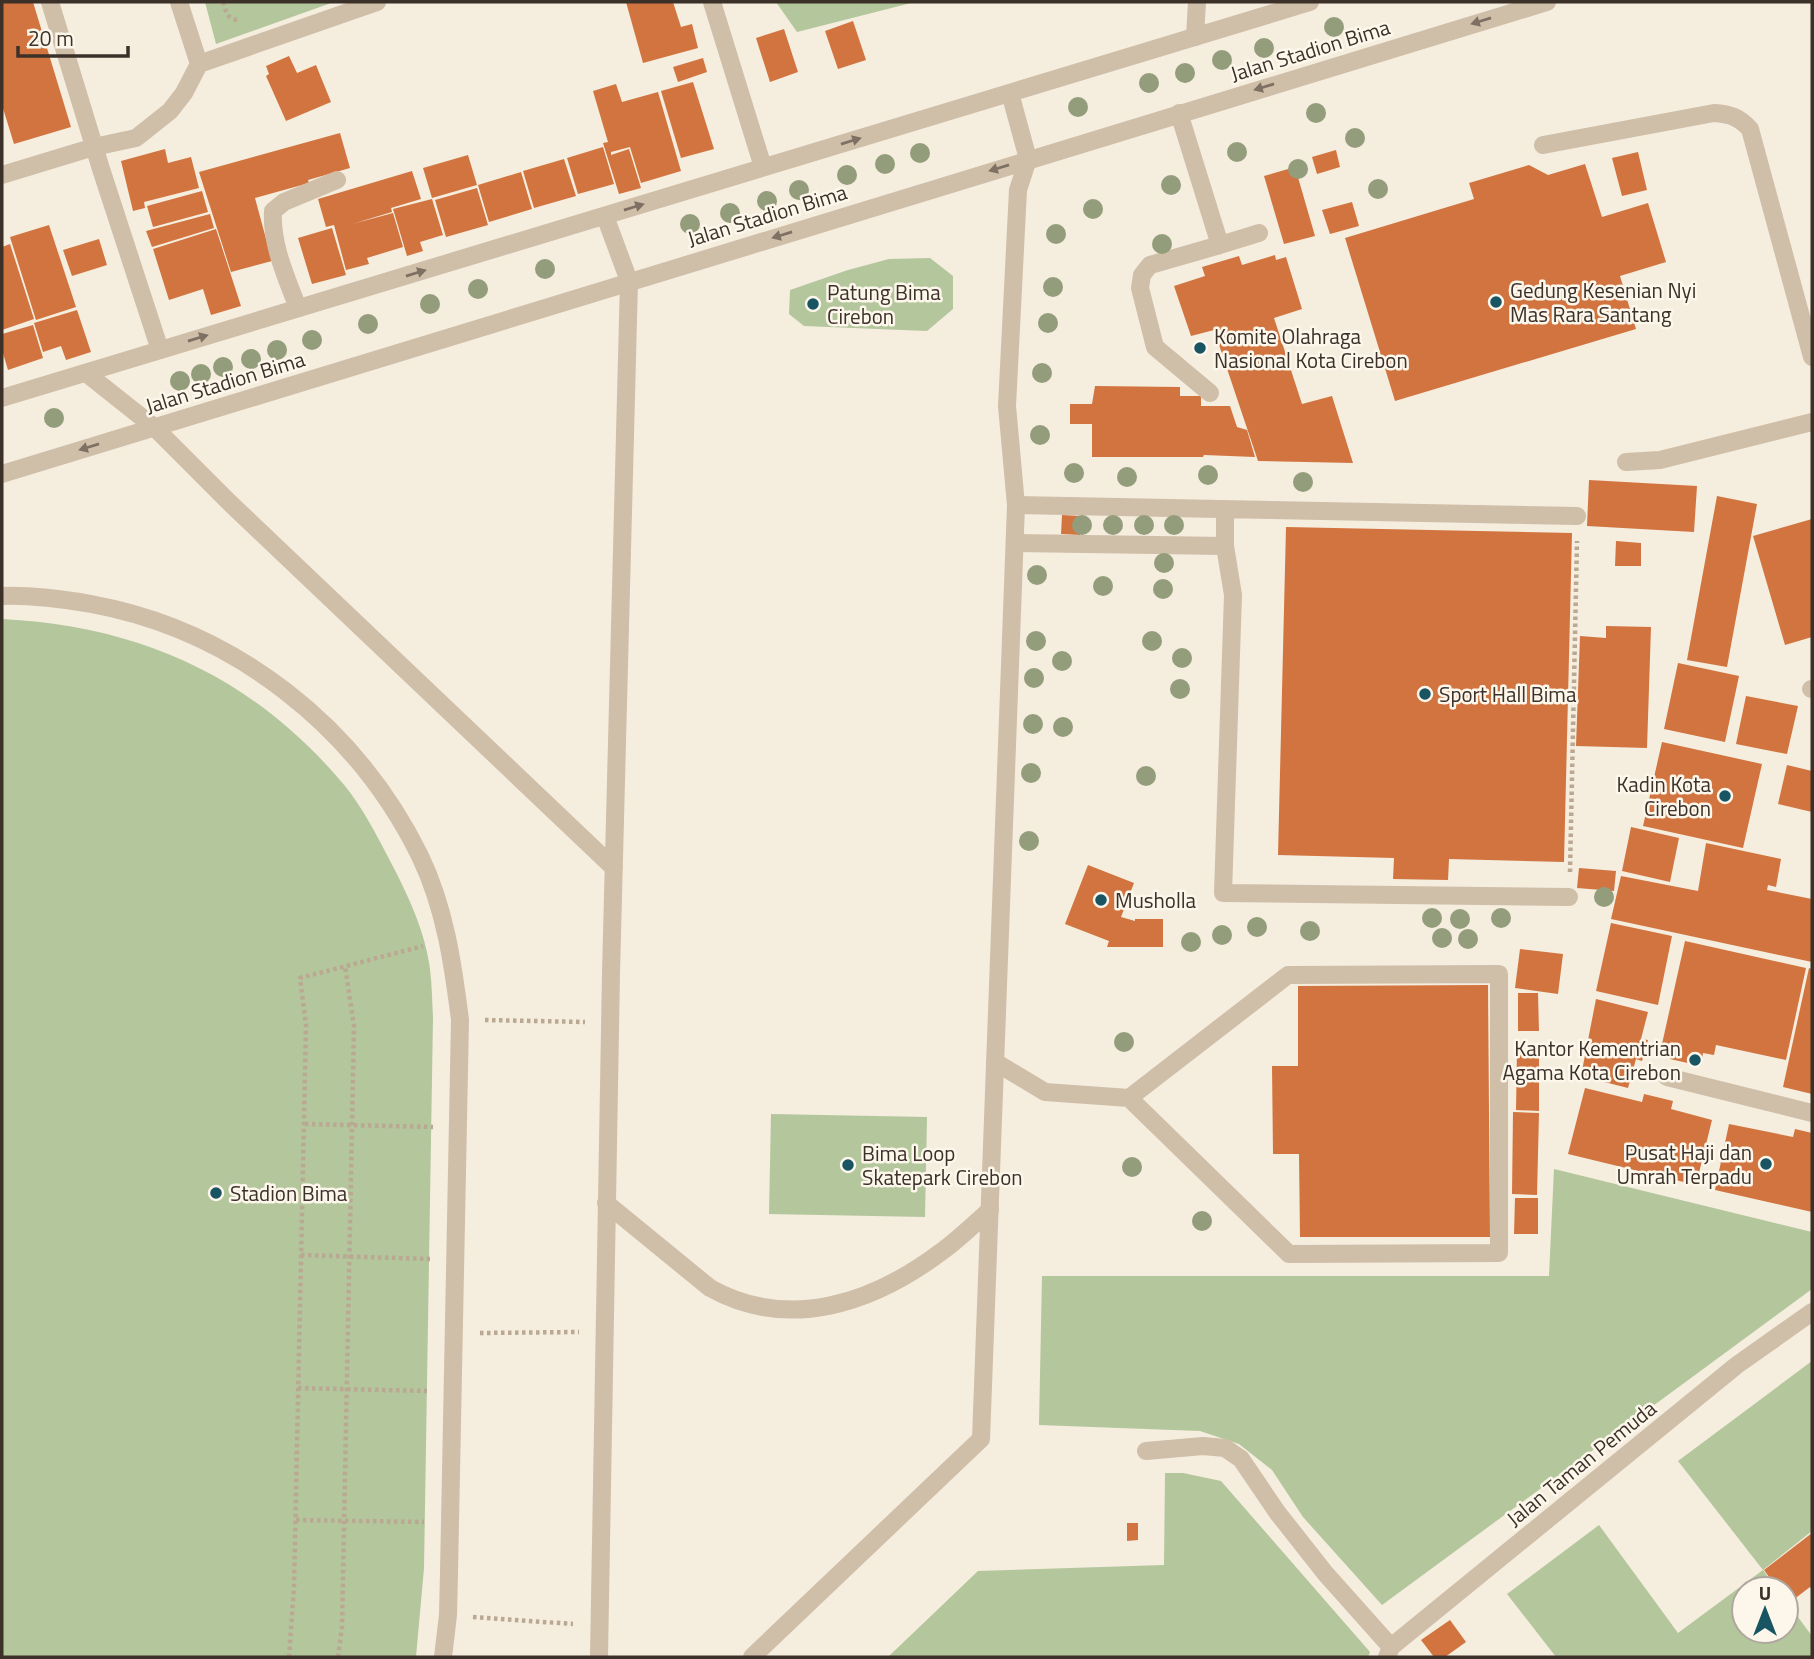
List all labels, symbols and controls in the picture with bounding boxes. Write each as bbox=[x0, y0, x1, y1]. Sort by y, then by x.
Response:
street label: Jalan Stadion Bima bbox=[1226, 10, 1394, 89]
scale bar bbox=[18, 14, 128, 58]
one-way arrow bbox=[1471, 17, 1492, 27]
text: 20 m bbox=[28, 22, 74, 54]
one-way arrow bbox=[1253, 83, 1274, 93]
one-way arrow bbox=[841, 135, 862, 145]
one-way arrow bbox=[988, 163, 1009, 173]
street label: Jalan Stadion Bima bbox=[683, 175, 851, 254]
one-way arrow bbox=[623, 201, 644, 211]
one-way arrow bbox=[771, 230, 792, 240]
one-way arrow bbox=[406, 267, 427, 277]
place label: Gedung Kesenian Nyi Mas Rara Santang bbox=[1510, 274, 1696, 330]
place label: Patung Bima Cirebon bbox=[827, 276, 941, 332]
marker: Gedung Kesenian Nyi Mas Rara Santang bbox=[1488, 294, 1504, 310]
marker: Patung Bima Cirebon bbox=[805, 296, 821, 312]
place label: Komite Olahraga Nasional Kota Cirebon bbox=[1214, 320, 1408, 376]
one-way arrow bbox=[188, 333, 209, 343]
marker: Komite Olahraga Nasional Kota Cirebon bbox=[1192, 340, 1208, 356]
street label: Jalan Stadion Bima bbox=[141, 342, 309, 421]
one-way arrow bbox=[78, 443, 99, 453]
place label: Sport Hall Bima bbox=[1439, 678, 1577, 710]
marker: Sport Hall Bima bbox=[1417, 686, 1433, 702]
place label: Kadin Kota Cirebon bbox=[1616, 768, 1711, 824]
marker: Kadin Kota Cirebon bbox=[1717, 788, 1733, 804]
place label: Musholla bbox=[1115, 884, 1197, 916]
marker: Musholla bbox=[1093, 892, 1109, 908]
place label: Kantor Kementrian Agama Kota Cirebon bbox=[1502, 1032, 1681, 1088]
marker: Kantor Kementrian Agama Kota Cirebon bbox=[1687, 1052, 1703, 1068]
place label: Pusat Haji dan Umrah Terpadu bbox=[1616, 1136, 1752, 1192]
place label: Bima Loop Skatepark Cirebon bbox=[862, 1137, 1023, 1193]
marker: Pusat Haji dan Umrah Terpadu bbox=[1758, 1156, 1774, 1172]
marker: Bima Loop Skatepark Cirebon bbox=[840, 1157, 856, 1173]
place label: Stadion Bima bbox=[230, 1177, 348, 1209]
marker: Stadion Bima bbox=[208, 1185, 224, 1201]
street label: Jalan Taman Pemuda bbox=[1499, 1392, 1663, 1534]
north arrow bbox=[1730, 1575, 1800, 1645]
text: U bbox=[1759, 1578, 1771, 1607]

